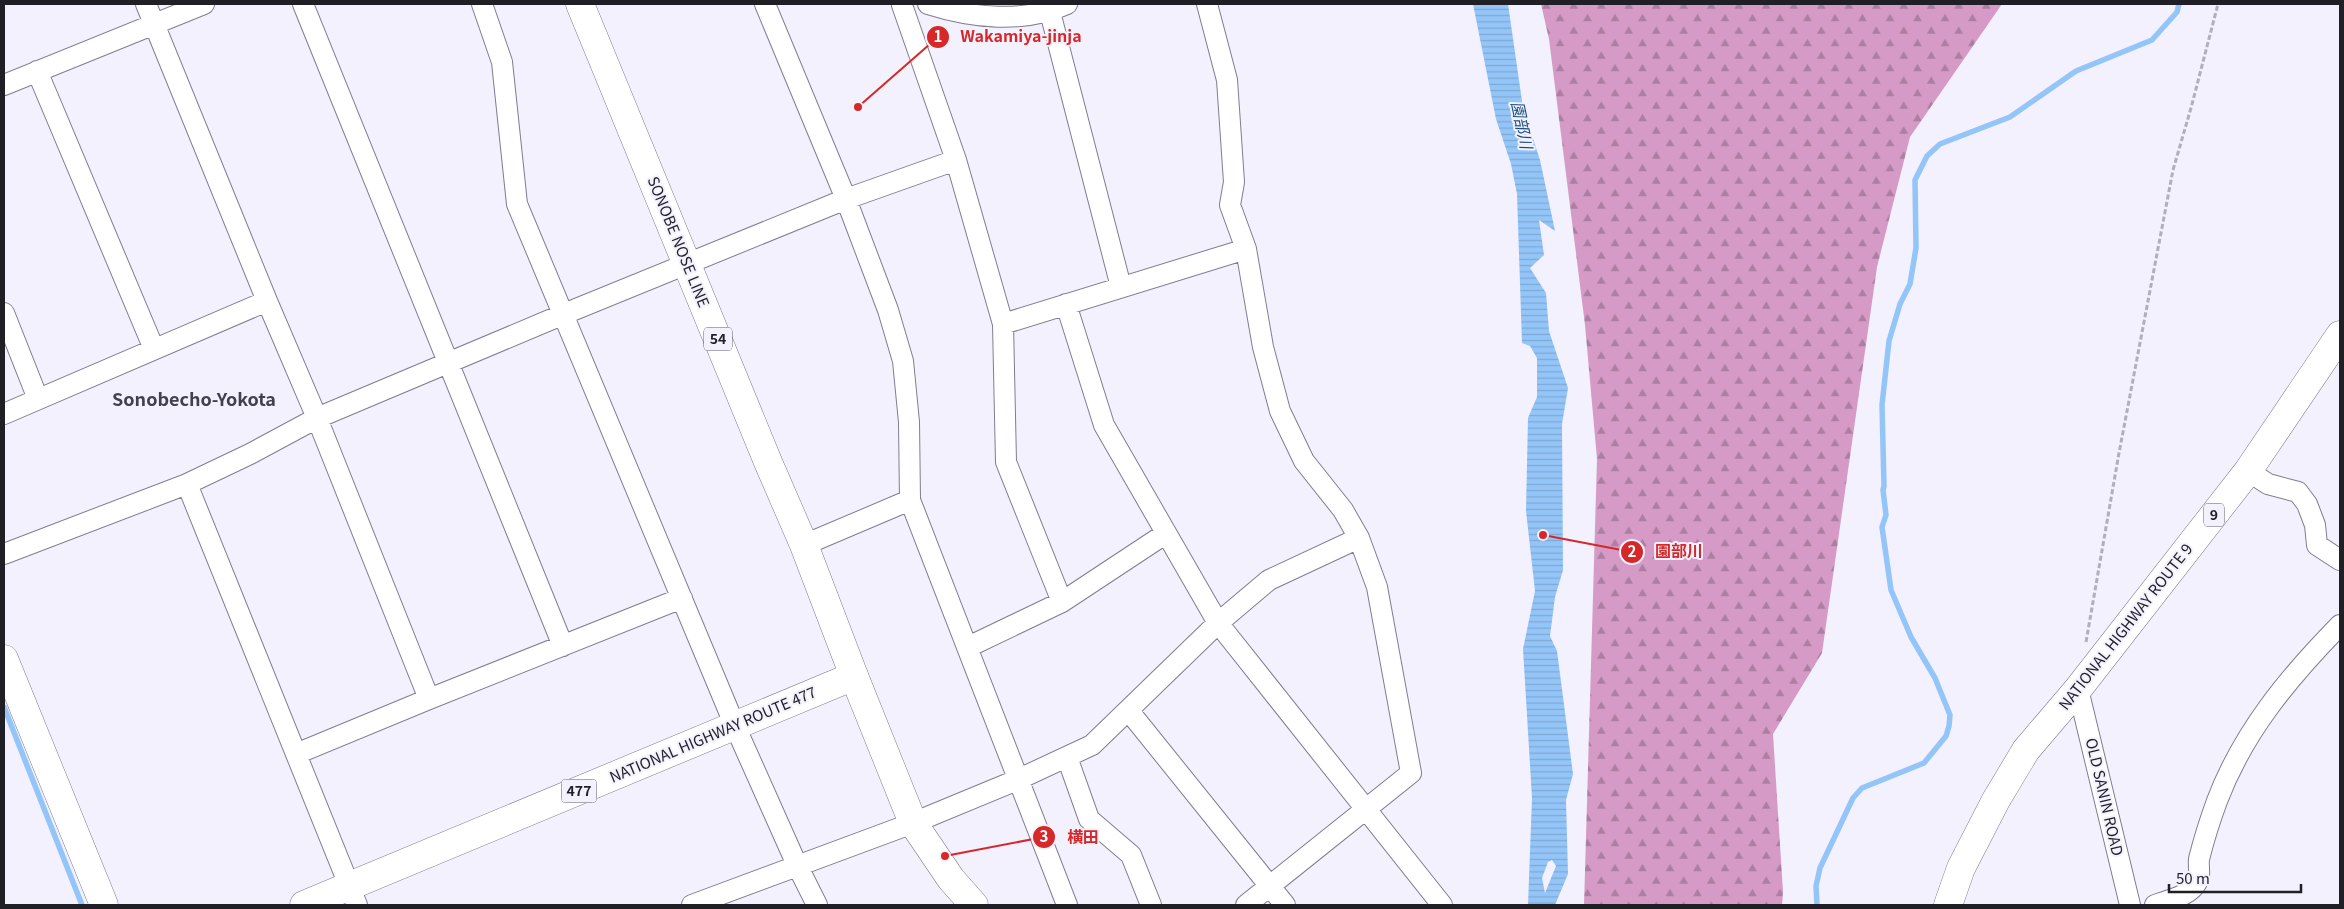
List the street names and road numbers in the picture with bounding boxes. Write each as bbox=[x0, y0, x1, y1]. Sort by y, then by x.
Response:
street label: SONOBE NOSE LINE bbox=[644, 173, 715, 310]
road number: 54 bbox=[704, 328, 732, 350]
road number: 9 bbox=[2204, 504, 2224, 526]
street label: NATIONAL HIGHWAY ROUTE 9 bbox=[2053, 538, 2196, 714]
street label: NATIONAL HIGHWAY ROUTE 477 bbox=[606, 680, 819, 787]
street label: OLD SANIN ROAD bbox=[2082, 736, 2129, 858]
road number: 477 bbox=[562, 779, 596, 802]

